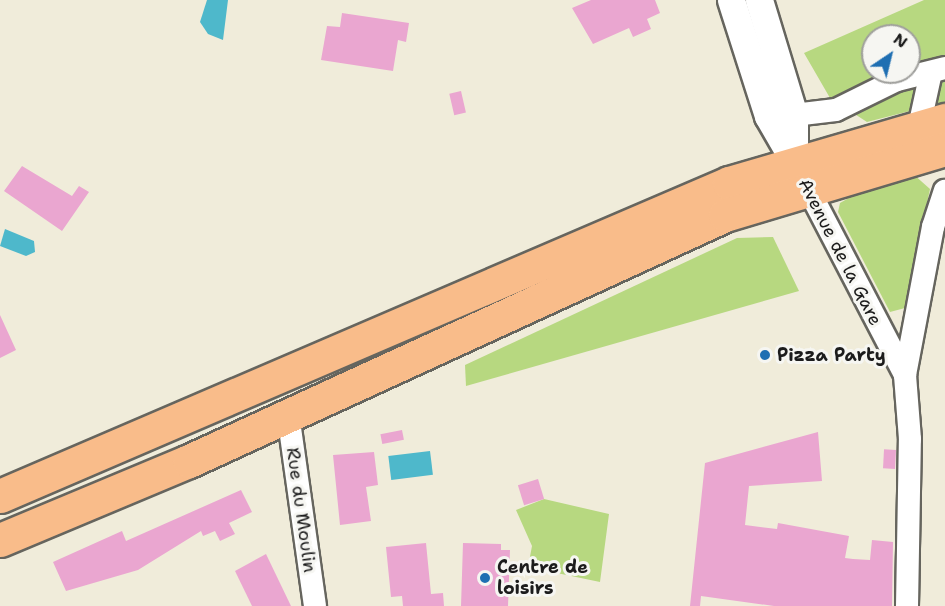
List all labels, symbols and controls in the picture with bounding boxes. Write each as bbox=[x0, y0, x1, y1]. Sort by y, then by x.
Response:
north arrow bbox=[861, 24, 921, 84]
text: N bbox=[889, 28, 912, 53]
street label: Avenue de la Gare bbox=[794, 175, 886, 329]
place label: Pizza Party bbox=[777, 344, 886, 366]
marker: Pizza Party bbox=[758, 348, 772, 362]
street label: Rue du Moulin bbox=[282, 446, 320, 574]
place label: Centre de loisirs bbox=[497, 557, 588, 600]
marker: Centre de loisirs bbox=[478, 571, 492, 585]

